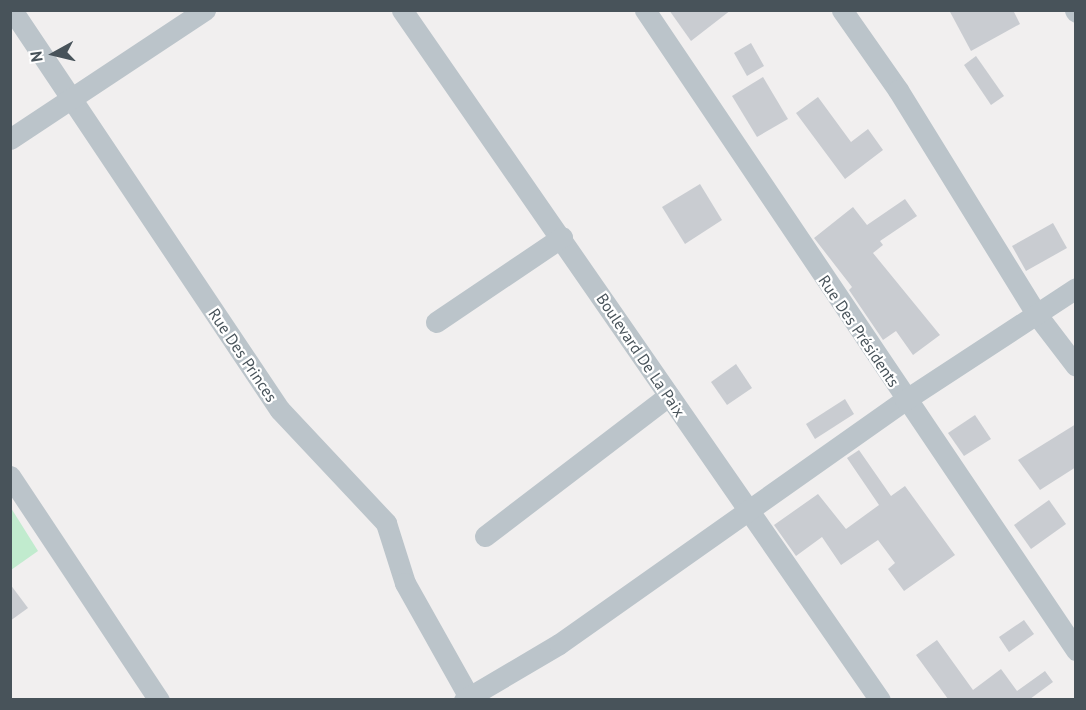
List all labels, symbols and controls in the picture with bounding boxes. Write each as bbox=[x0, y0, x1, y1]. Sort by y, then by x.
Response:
north arrow bbox=[24, 24, 84, 84]
text: N bbox=[26, 50, 47, 63]
street label: Rue Des Présidents bbox=[815, 271, 903, 391]
street label: Boulevard De La Paix bbox=[593, 290, 689, 420]
street label: Rue Des Princes bbox=[205, 305, 281, 405]

